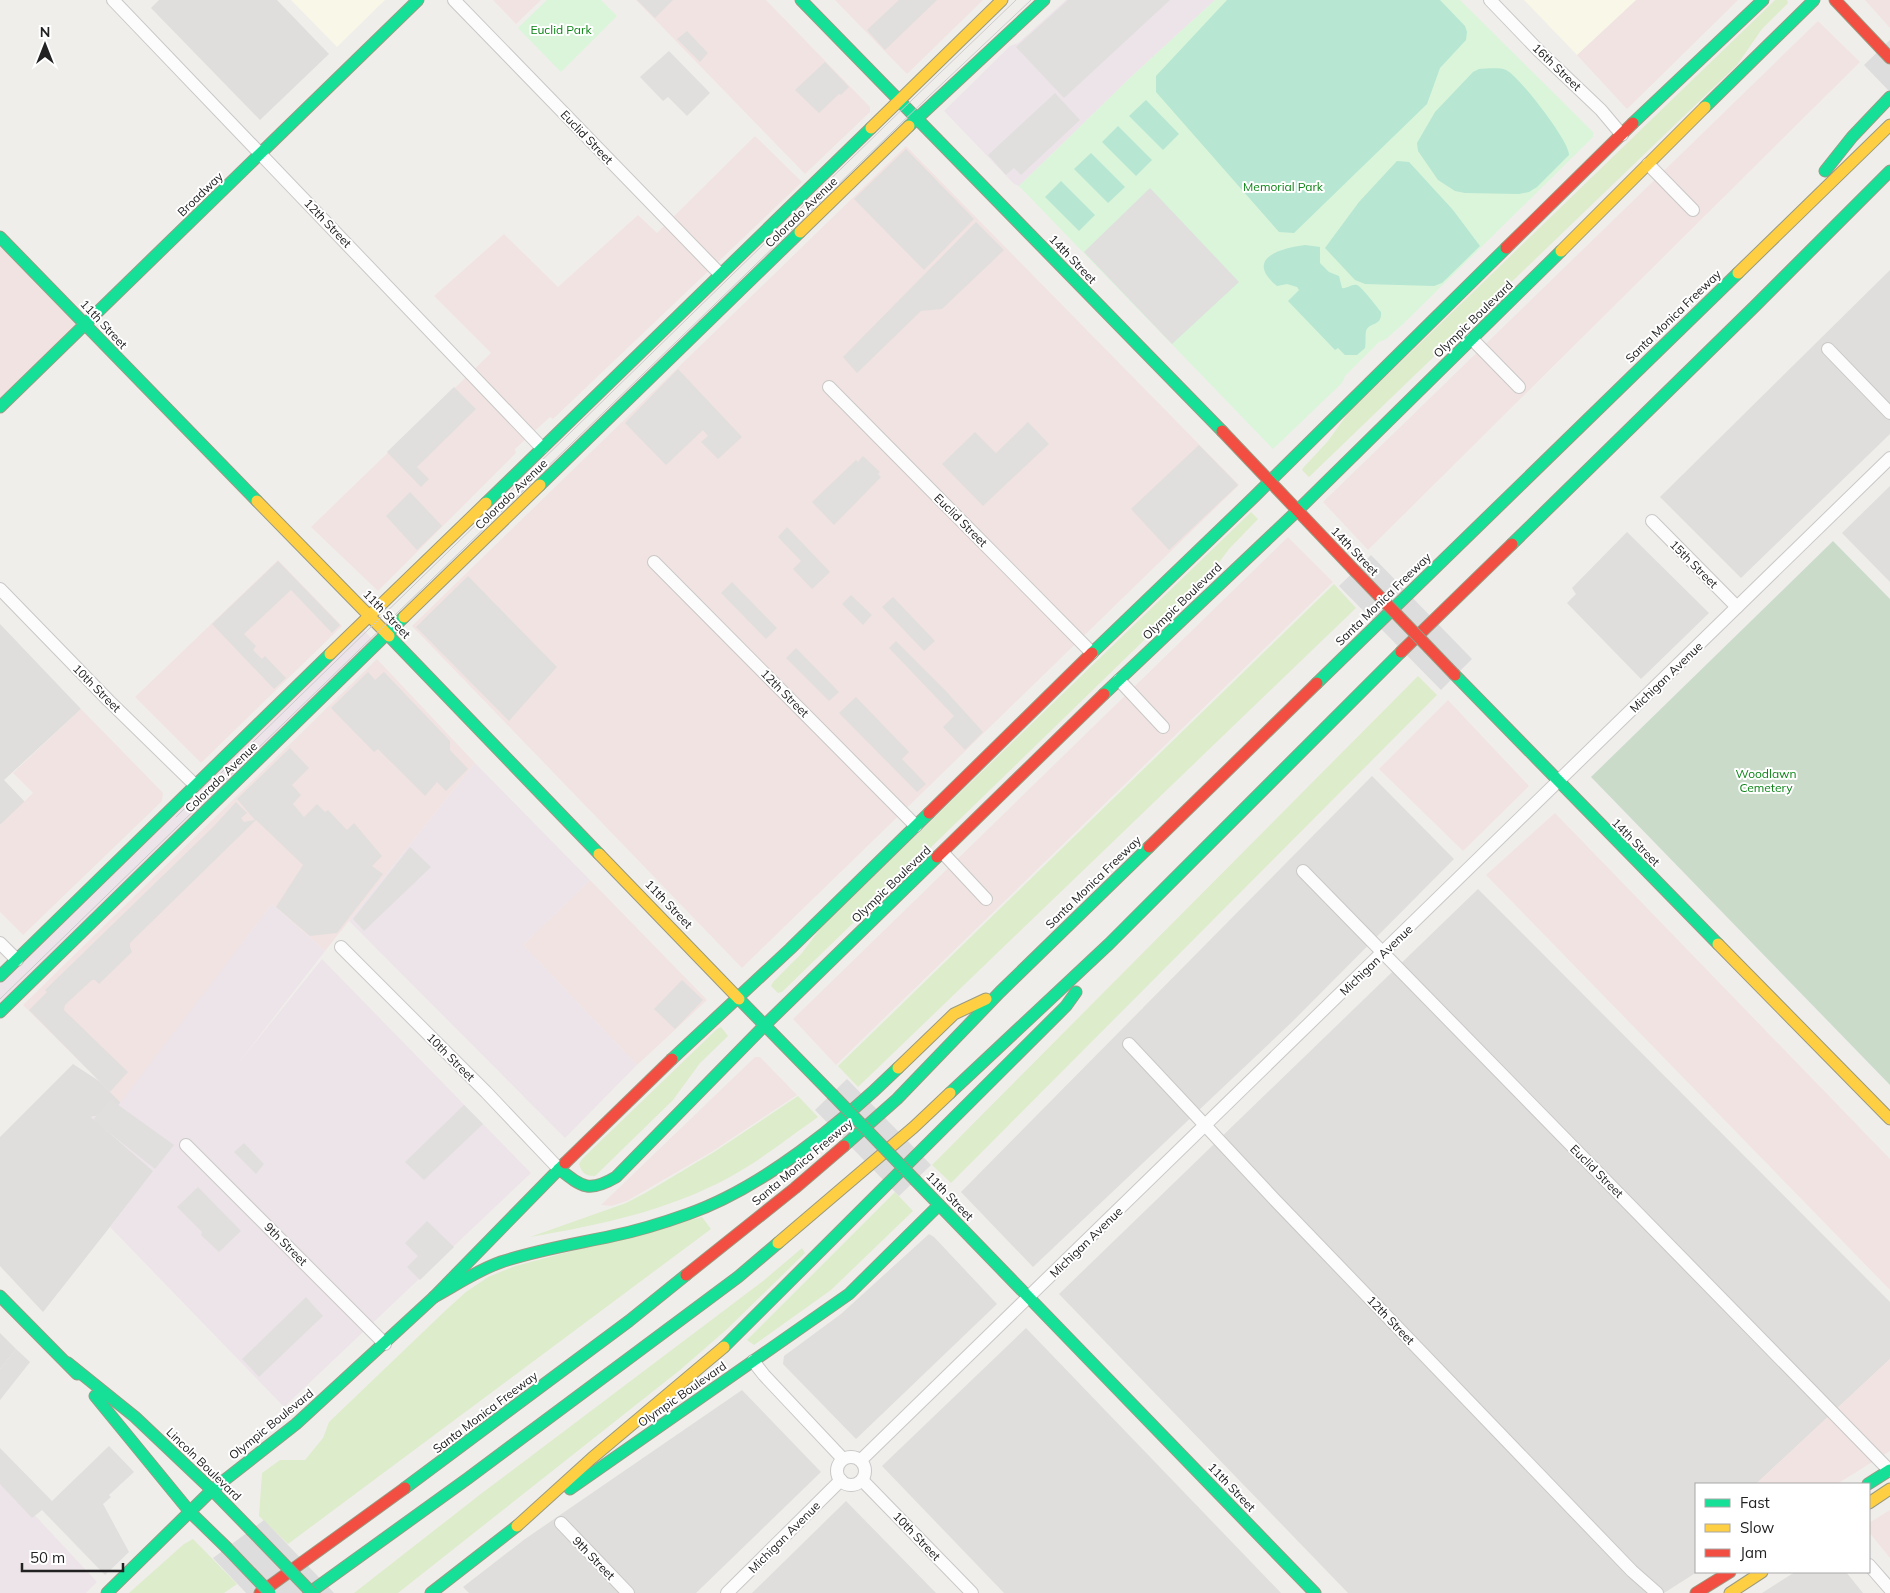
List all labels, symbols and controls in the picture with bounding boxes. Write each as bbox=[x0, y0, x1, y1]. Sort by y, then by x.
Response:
north arrow bbox=[20, 20, 70, 70]
park label: Euclid Park bbox=[530, 22, 592, 37]
text: N bbox=[40, 23, 50, 41]
street label: 16th Street bbox=[1530, 40, 1584, 94]
street label: Euclid Street bbox=[558, 107, 616, 167]
street label: Broadway bbox=[174, 168, 226, 219]
street label: Colorado Avenue bbox=[762, 174, 840, 250]
park label: Memorial Park bbox=[1243, 179, 1324, 194]
street label: 12th Street bbox=[301, 196, 355, 250]
street label: 14th Street bbox=[1046, 232, 1100, 286]
street label: Santa Monica Freeway bbox=[1622, 266, 1724, 366]
street label: Olympic Boulevard bbox=[1430, 277, 1516, 361]
street label: 11th Street bbox=[77, 296, 131, 352]
street label: Colorado Avenue bbox=[472, 456, 550, 532]
street label: Euclid Street bbox=[931, 490, 991, 550]
street label: 14th Street bbox=[1328, 524, 1382, 578]
street label: 15th Street bbox=[1667, 537, 1721, 591]
street label: Santa Monica Freeway bbox=[1332, 549, 1434, 649]
street label: Olympic Boulevard bbox=[1139, 559, 1225, 643]
street label: 11th Street bbox=[360, 587, 414, 641]
street label: Michigan Avenue bbox=[1626, 638, 1706, 716]
street label: 10th Street bbox=[70, 661, 124, 715]
street label: 12th Street bbox=[758, 666, 812, 720]
street label: Colorado Avenue bbox=[182, 739, 260, 815]
park label: Woodlawn Cemetery bbox=[1736, 766, 1797, 795]
street label: 14th Street bbox=[1609, 815, 1663, 869]
street label: Santa Monica Freeway bbox=[1042, 832, 1144, 932]
street label: Olympic Boulevard bbox=[848, 842, 934, 926]
street label: 11th Street bbox=[642, 877, 696, 931]
street label: Michigan Avenue bbox=[1336, 921, 1416, 999]
street label: 10th Street bbox=[424, 1030, 478, 1084]
street label: Santa Monica Freeway bbox=[748, 1115, 856, 1209]
street label: Euclid Street bbox=[1567, 1141, 1627, 1201]
street label: 11th Street bbox=[923, 1169, 977, 1223]
street label: Michigan Avenue bbox=[1046, 1203, 1126, 1281]
street label: 9th Street bbox=[261, 1219, 311, 1269]
street label: 12th Street bbox=[1364, 1293, 1418, 1347]
street label: Olympic Boulevard bbox=[635, 1358, 729, 1430]
street label: Santa Monica Freeway bbox=[430, 1367, 541, 1456]
street label: Olympic Boulevard bbox=[226, 1385, 316, 1463]
street label: Lincoln Boulevard bbox=[163, 1424, 245, 1504]
street label: 11th Street bbox=[1205, 1460, 1259, 1514]
legend bbox=[1695, 1483, 1870, 1573]
text: Fast bbox=[1740, 1493, 1770, 1512]
street label: Michigan Avenue bbox=[745, 1498, 823, 1576]
street label: 10th Street bbox=[890, 1509, 944, 1563]
text: Slow bbox=[1740, 1518, 1774, 1537]
street label: 9th Street bbox=[570, 1533, 618, 1583]
scale bar bbox=[22, 1540, 124, 1572]
text: Jam bbox=[1740, 1543, 1767, 1562]
text: 50 m bbox=[30, 1548, 65, 1567]

